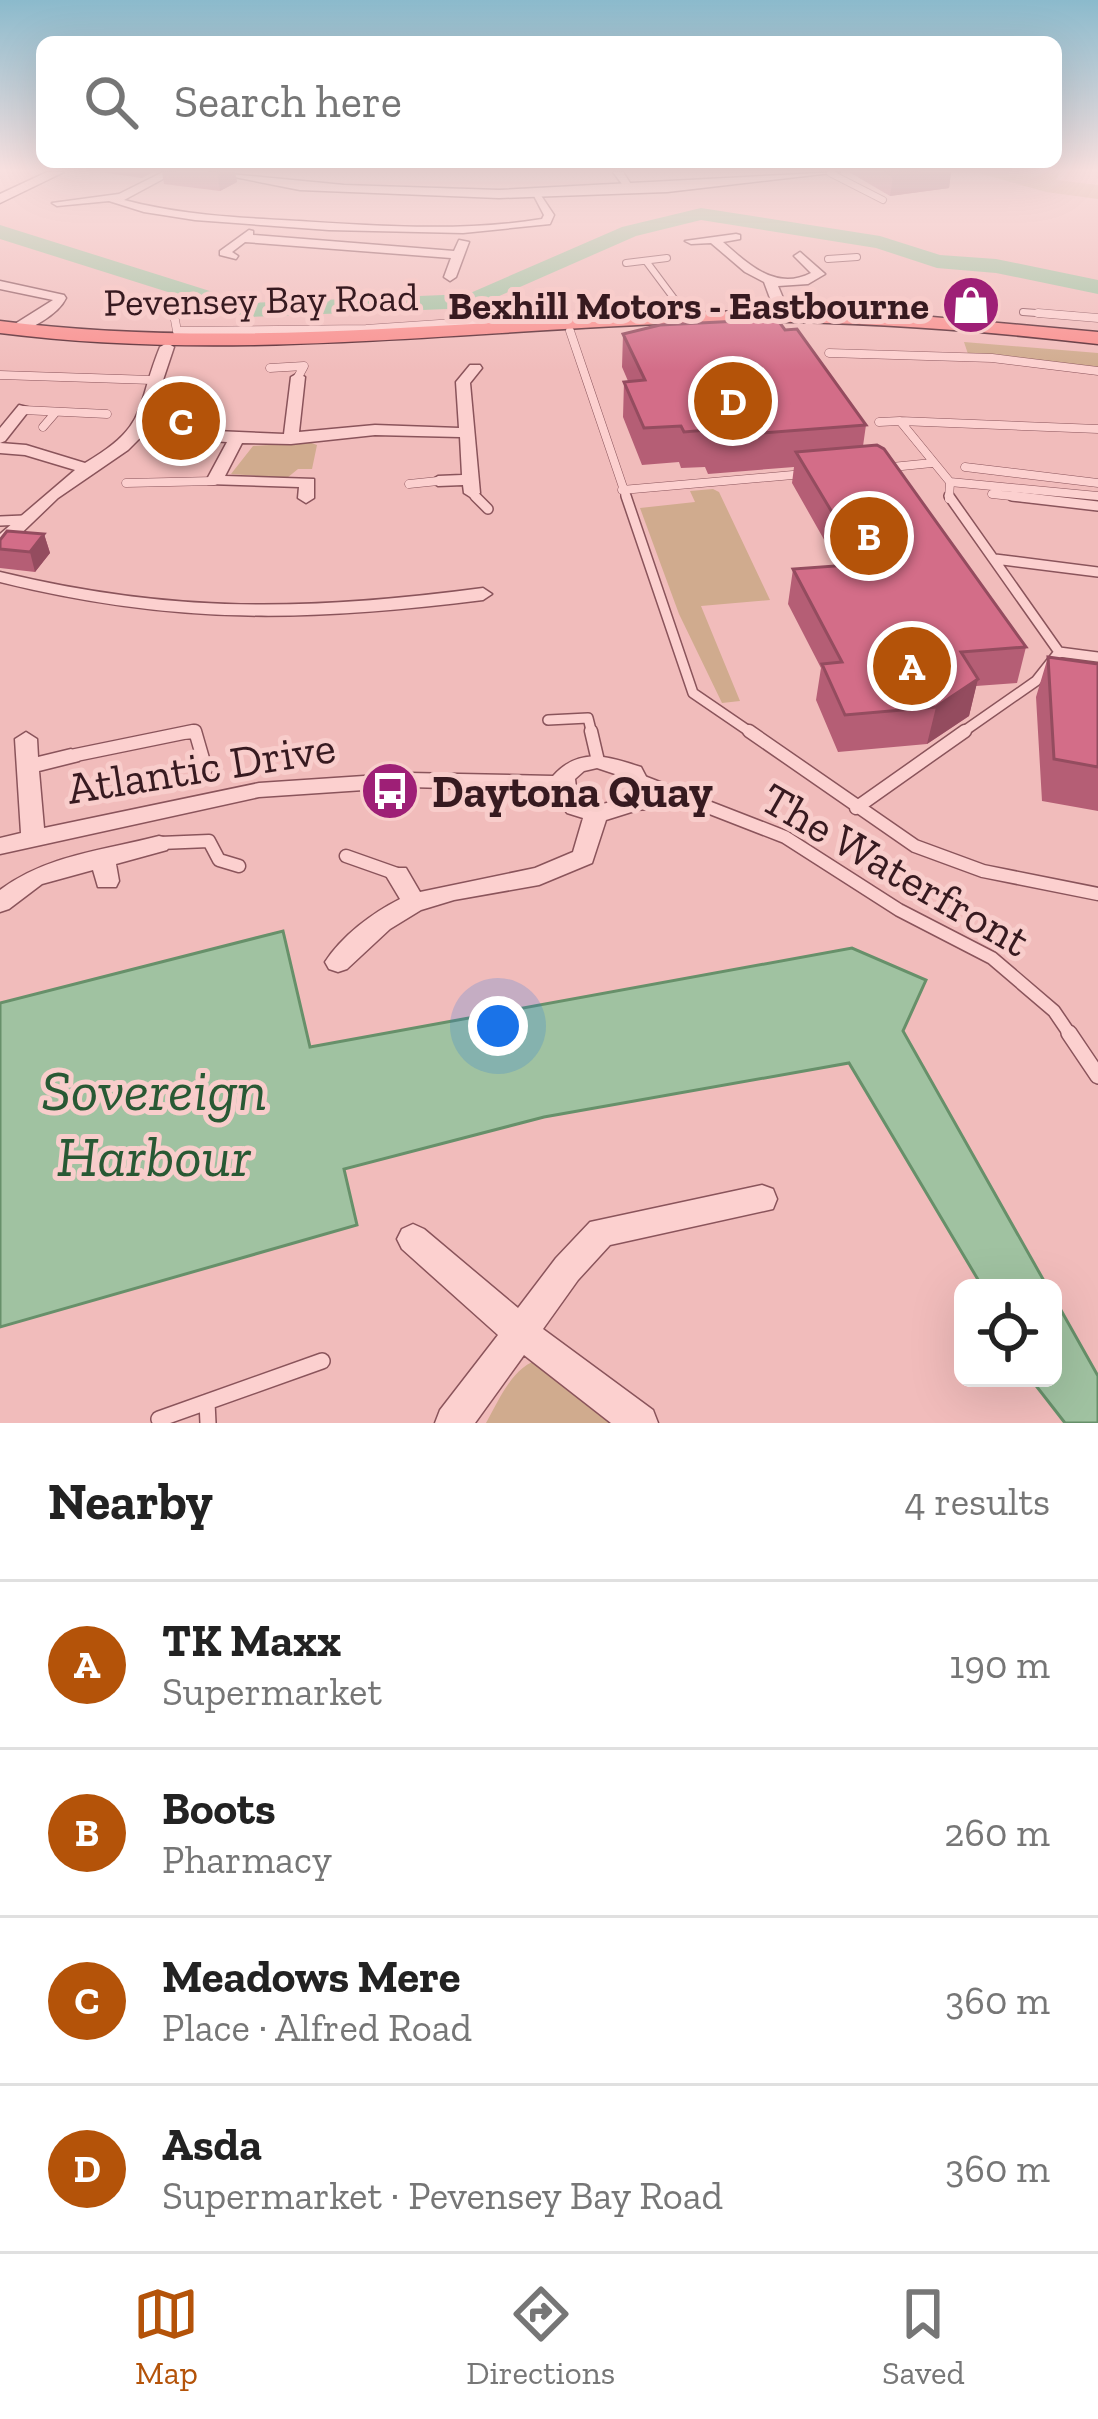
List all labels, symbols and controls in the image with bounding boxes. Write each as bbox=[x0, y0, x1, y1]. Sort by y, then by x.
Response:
search box bbox=[36, 36, 1062, 168]
icon: search bbox=[78, 69, 144, 135]
text: Search here bbox=[174, 75, 402, 129]
street label: Pevensey Bay Road bbox=[103, 273, 419, 326]
shop icon: Bexhill Motors - Eastbourne bbox=[940, 274, 1002, 336]
place label: Bexhill Motors - Eastbourne bbox=[448, 282, 929, 329]
pin: D bbox=[694, 356, 772, 446]
pin: C bbox=[142, 376, 220, 466]
pin: B bbox=[830, 491, 908, 581]
pin: A bbox=[873, 621, 951, 711]
street label: Atlantic Drive bbox=[63, 720, 339, 816]
bus stop icon: Daytona Quay bbox=[359, 760, 421, 822]
place label: Daytona Quay bbox=[432, 765, 713, 819]
street label: The Waterfront bbox=[752, 771, 1039, 968]
your location bbox=[468, 996, 528, 1056]
water label: Sovereign Harbour bbox=[41, 1056, 267, 1191]
map controls bbox=[954, 1279, 1062, 1387]
button: locate bbox=[954, 1279, 1062, 1387]
text: Nearby bbox=[48, 1471, 213, 1532]
text: 4 results bbox=[905, 1478, 1050, 1525]
text: TK Maxx bbox=[162, 1614, 341, 1668]
text: A bbox=[74, 1641, 100, 1688]
text: 190 m bbox=[949, 1641, 1050, 1688]
text: Supermarket bbox=[162, 1668, 382, 1715]
text: Boots bbox=[162, 1782, 276, 1836]
text: B bbox=[75, 1809, 99, 1856]
text: 260 m bbox=[944, 1809, 1050, 1856]
text: Pharmacy bbox=[162, 1836, 332, 1883]
text: Meadows Mere bbox=[162, 1950, 461, 2004]
text: C bbox=[74, 1977, 100, 2024]
text: 360 m bbox=[945, 1977, 1050, 2024]
text: Place · Alfred Road bbox=[162, 2004, 472, 2051]
text: Asda bbox=[162, 2118, 262, 2172]
text: D bbox=[73, 2145, 101, 2192]
text: 360 m bbox=[945, 2145, 1050, 2192]
text: Supermarket · Pevensey Bay Road bbox=[162, 2172, 723, 2219]
tab: Map bbox=[133, 2281, 199, 2392]
tab: Directions bbox=[466, 2281, 615, 2392]
tab: Saved bbox=[882, 2281, 965, 2392]

